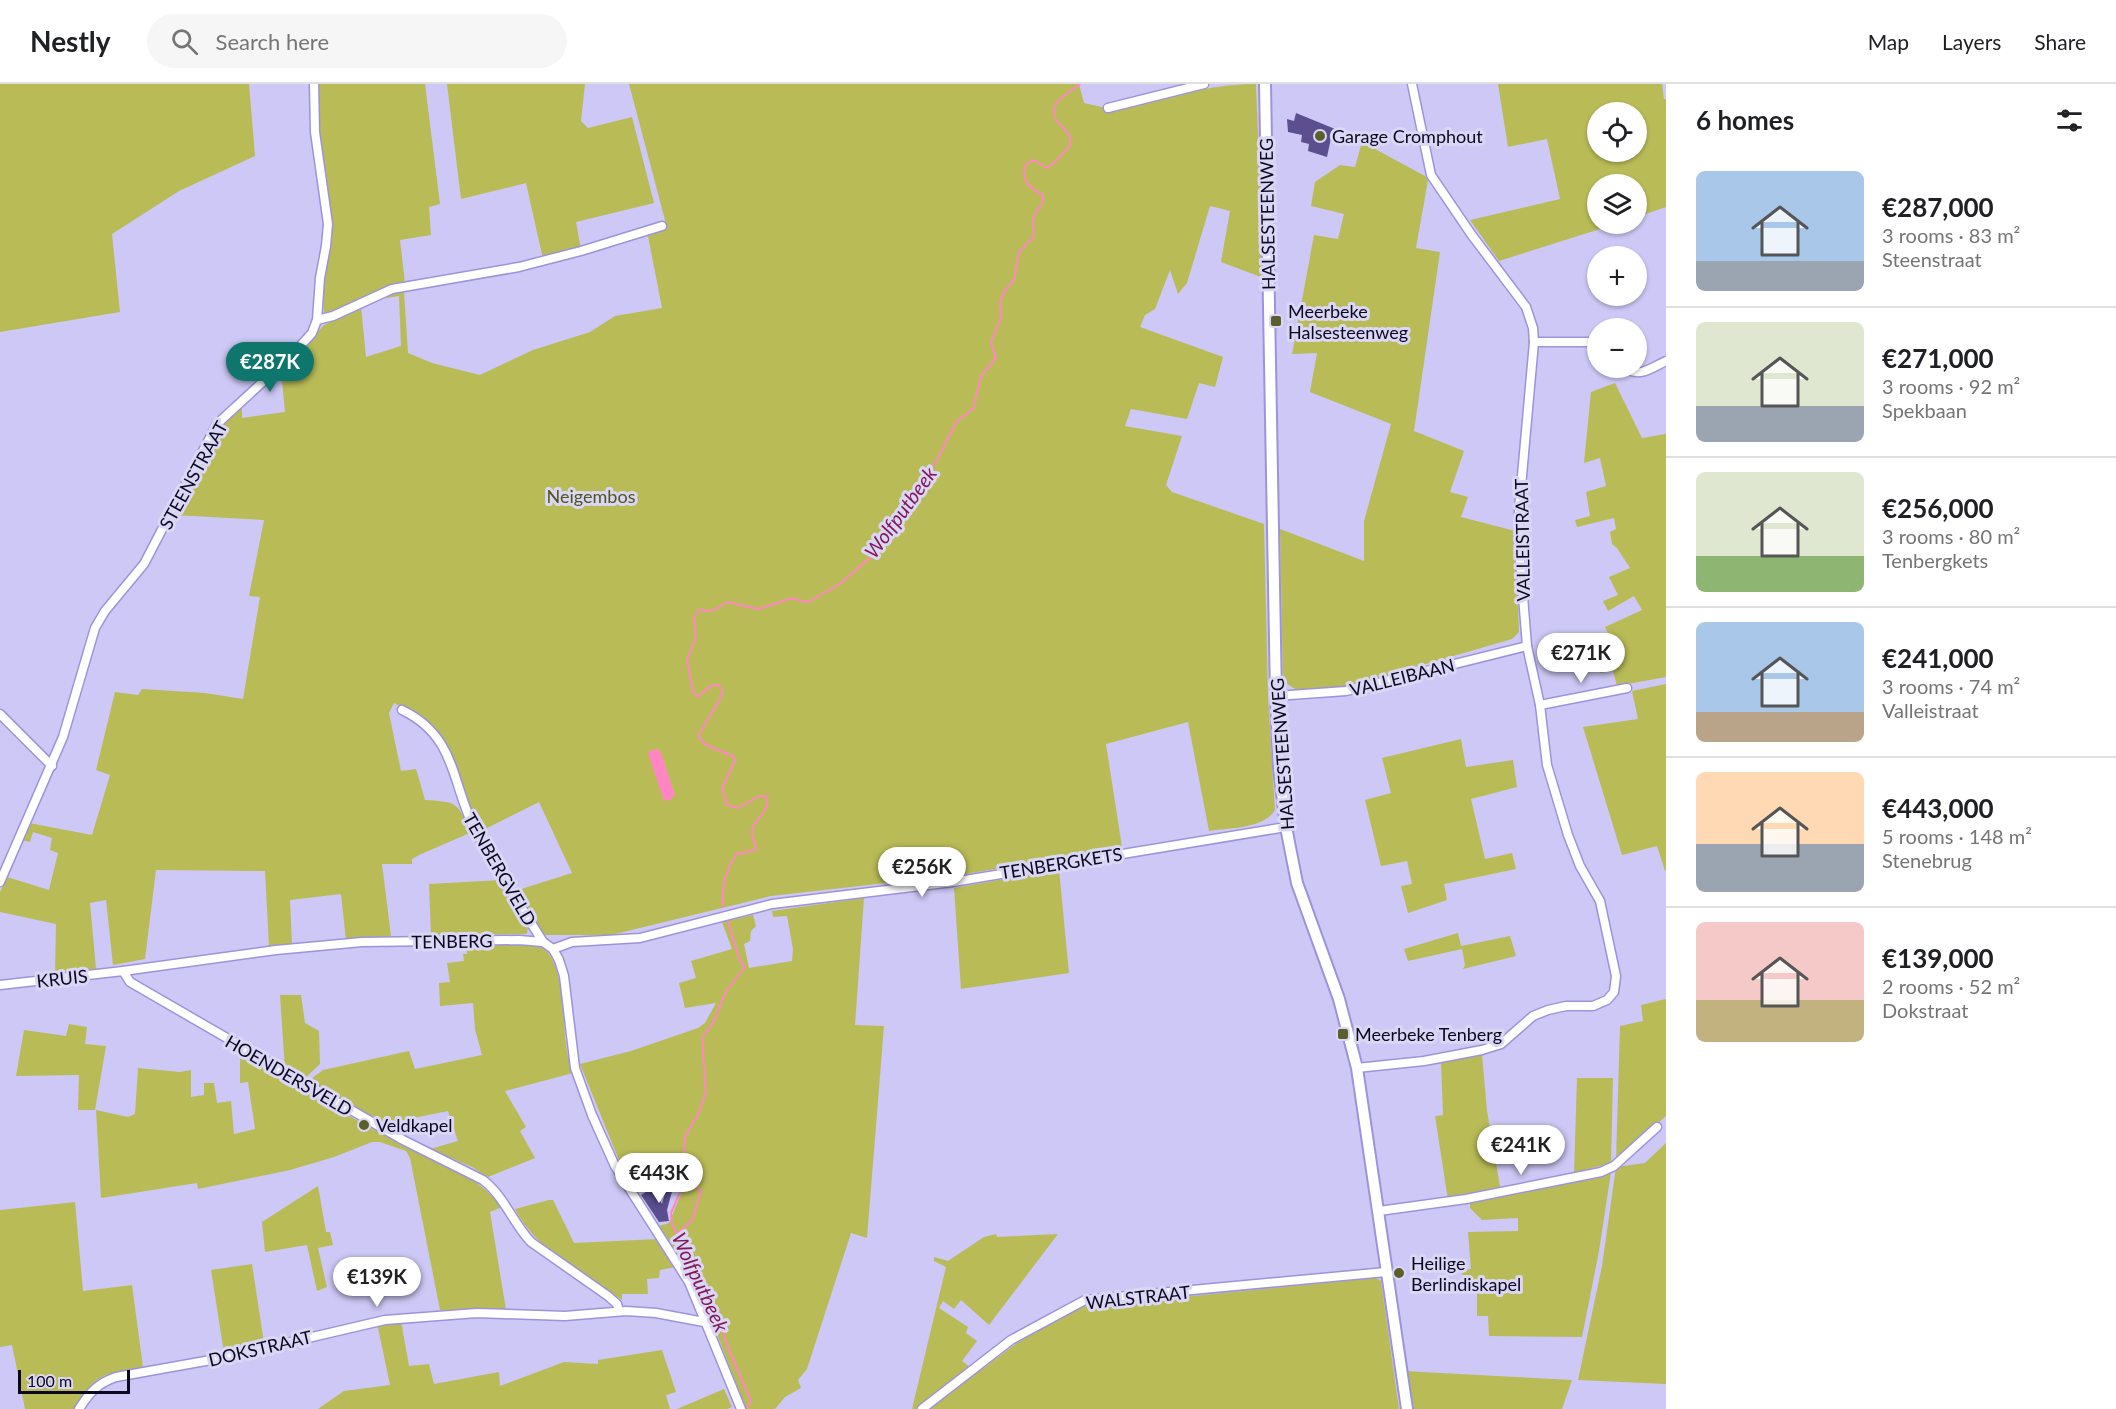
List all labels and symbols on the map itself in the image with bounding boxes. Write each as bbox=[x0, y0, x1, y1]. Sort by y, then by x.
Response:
place label: Garage Cromphout bbox=[1332, 125, 1483, 147]
marker: Garage Cromphout bbox=[1313, 129, 1327, 143]
street label: HALSESTEENWEG bbox=[1255, 138, 1279, 290]
place label: Meerbeke Halsesteenweg bbox=[1288, 300, 1408, 343]
marker: Meerbeke Halsesteenweg bbox=[1269, 314, 1283, 328]
pin: €287K bbox=[228, 342, 312, 393]
street label: STEENSTRAAT bbox=[154, 417, 232, 533]
water label: Wolfputbeek bbox=[859, 461, 941, 562]
street label: VALLEISTRAAT bbox=[1510, 478, 1534, 602]
park label: Neigembos bbox=[547, 485, 636, 507]
pin: €271K bbox=[1539, 633, 1623, 684]
street label: VALLEIBAAN bbox=[1347, 653, 1457, 701]
street label: HALSESTEENWEG bbox=[1266, 677, 1298, 831]
street label: TENBERGVELD bbox=[459, 809, 541, 929]
street label: TENBERGKETS bbox=[998, 842, 1124, 884]
pin: €256K bbox=[880, 847, 964, 898]
street label: TENBERG bbox=[411, 929, 493, 953]
street label: KRUIS bbox=[35, 964, 89, 992]
place label: Meerbeke Tenberg bbox=[1355, 1023, 1502, 1045]
marker: Meerbeke Tenberg bbox=[1336, 1027, 1350, 1041]
street label: HOENDERSVELD bbox=[222, 1030, 356, 1120]
place label: Veldkapel bbox=[376, 1114, 453, 1136]
marker: Veldkapel bbox=[357, 1118, 371, 1132]
pin: €241K bbox=[1479, 1125, 1563, 1176]
pin: €443K bbox=[617, 1153, 701, 1204]
water label: Wolfputbeek bbox=[668, 1229, 735, 1336]
place label: Heilige Berlindiskapel bbox=[1411, 1252, 1521, 1295]
pin: €139K bbox=[335, 1257, 419, 1308]
marker: Heilige Berlindiskapel bbox=[1392, 1266, 1406, 1280]
street label: WALSTRAAT bbox=[1085, 1281, 1192, 1313]
street label: DOKSTRAAT bbox=[206, 1325, 314, 1371]
scale bar bbox=[18, 1367, 130, 1394]

